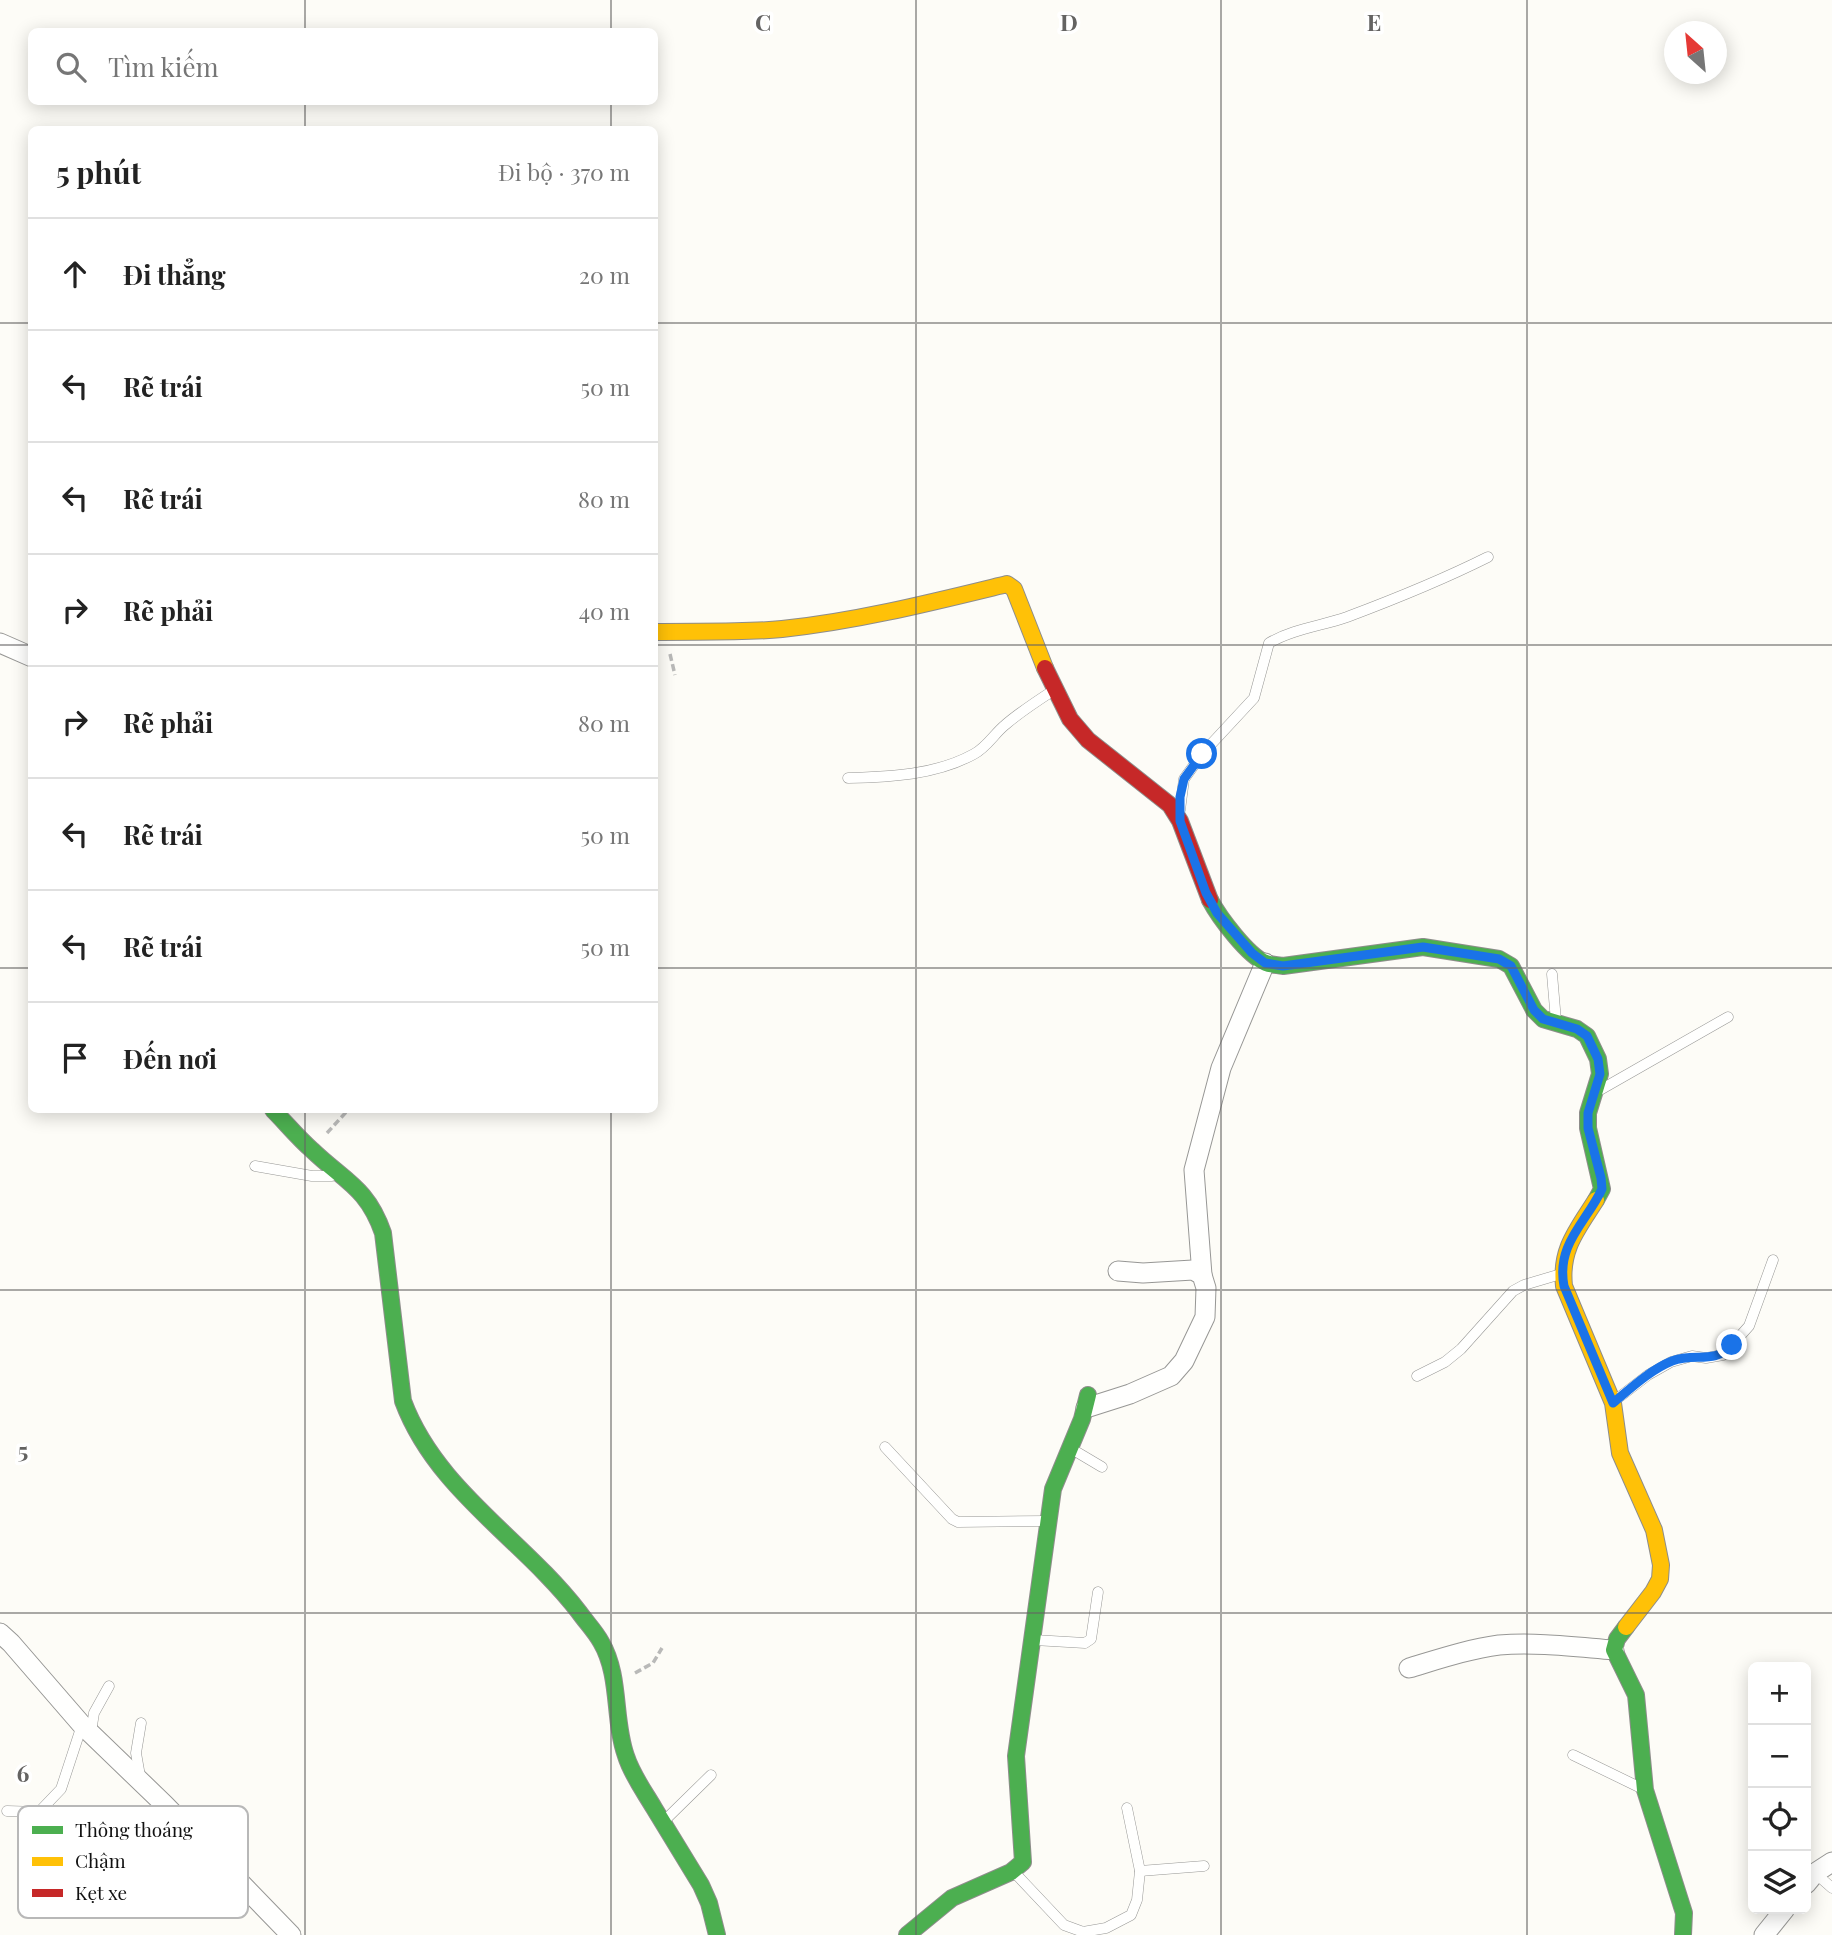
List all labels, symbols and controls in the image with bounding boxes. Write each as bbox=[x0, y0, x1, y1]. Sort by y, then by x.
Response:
text: C bbox=[755, 6, 771, 37]
text: D bbox=[1060, 6, 1078, 37]
text: E bbox=[1367, 6, 1381, 37]
north arrow bbox=[1664, 21, 1727, 84]
search box bbox=[28, 28, 658, 105]
icon: search bbox=[52, 48, 90, 86]
text: Tìm kiếm bbox=[108, 49, 219, 84]
text: 5 phút bbox=[56, 152, 141, 192]
text: Đi bộ · 370 m bbox=[498, 156, 630, 187]
icon: ahead bbox=[56, 255, 94, 293]
text: Đi thẳng bbox=[123, 257, 226, 292]
text: 20 m bbox=[579, 259, 630, 290]
icon: left bbox=[56, 367, 94, 405]
text: Rẽ trái bbox=[123, 369, 203, 404]
text: 50 m bbox=[581, 371, 630, 402]
icon: left bbox=[56, 479, 94, 517]
text: Rẽ trái bbox=[123, 481, 203, 516]
text: 80 m bbox=[578, 483, 630, 514]
icon: right bbox=[56, 591, 94, 629]
text: Rẽ phải bbox=[123, 593, 213, 628]
text: 40 m bbox=[579, 595, 630, 626]
icon: right bbox=[56, 703, 94, 741]
text: Rẽ phải bbox=[123, 705, 213, 740]
text: 80 m bbox=[578, 707, 630, 738]
route start bbox=[1186, 738, 1217, 769]
icon: left bbox=[56, 815, 94, 853]
text: Rẽ trái bbox=[123, 817, 203, 852]
text: 50 m bbox=[581, 819, 630, 850]
icon: left bbox=[56, 927, 94, 965]
text: Rẽ trái bbox=[123, 929, 203, 964]
text: 50 m bbox=[581, 931, 630, 962]
icon: arrive bbox=[56, 1039, 94, 1077]
text: Đến nơi bbox=[123, 1041, 217, 1076]
route end bbox=[1716, 1329, 1747, 1360]
text: 5 bbox=[18, 1434, 28, 1465]
map controls bbox=[1748, 1662, 1811, 1914]
button: + bbox=[1748, 1662, 1811, 1725]
button: − bbox=[1748, 1725, 1811, 1788]
text: 6 bbox=[17, 1757, 30, 1788]
button: locate bbox=[1748, 1788, 1811, 1851]
legend bbox=[18, 1806, 248, 1918]
text: Thông thoáng bbox=[75, 1816, 193, 1842]
text: Chậm bbox=[75, 1847, 126, 1873]
button: layers bbox=[1748, 1851, 1811, 1914]
text: Kẹt xe bbox=[75, 1879, 127, 1905]

